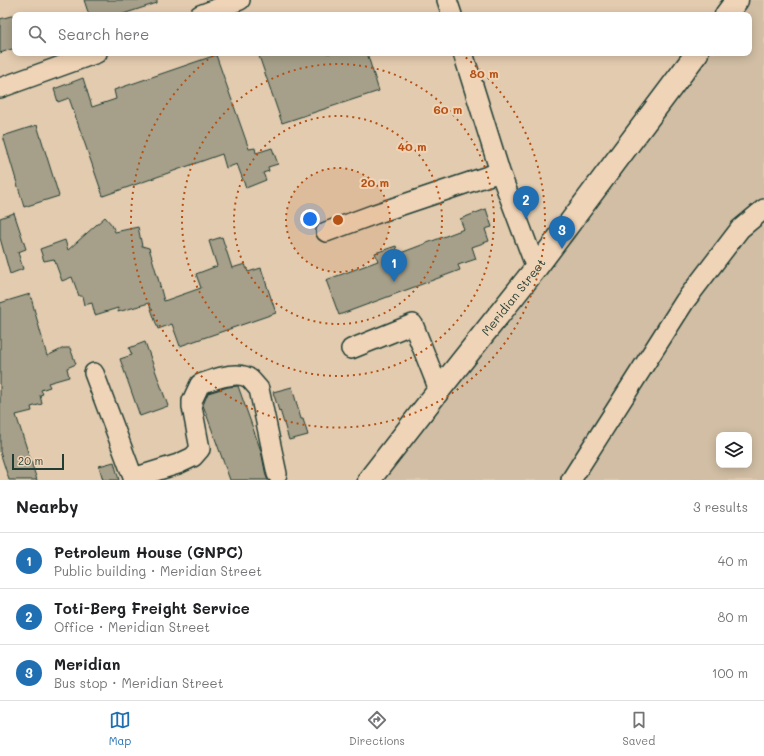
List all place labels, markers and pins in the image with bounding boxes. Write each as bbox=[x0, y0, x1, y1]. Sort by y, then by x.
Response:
pin: 2 bbox=[513, 186, 539, 219]
centre of rings bbox=[331, 213, 345, 227]
pin: 3 bbox=[549, 216, 575, 249]
pin: 1 bbox=[381, 249, 407, 282]

